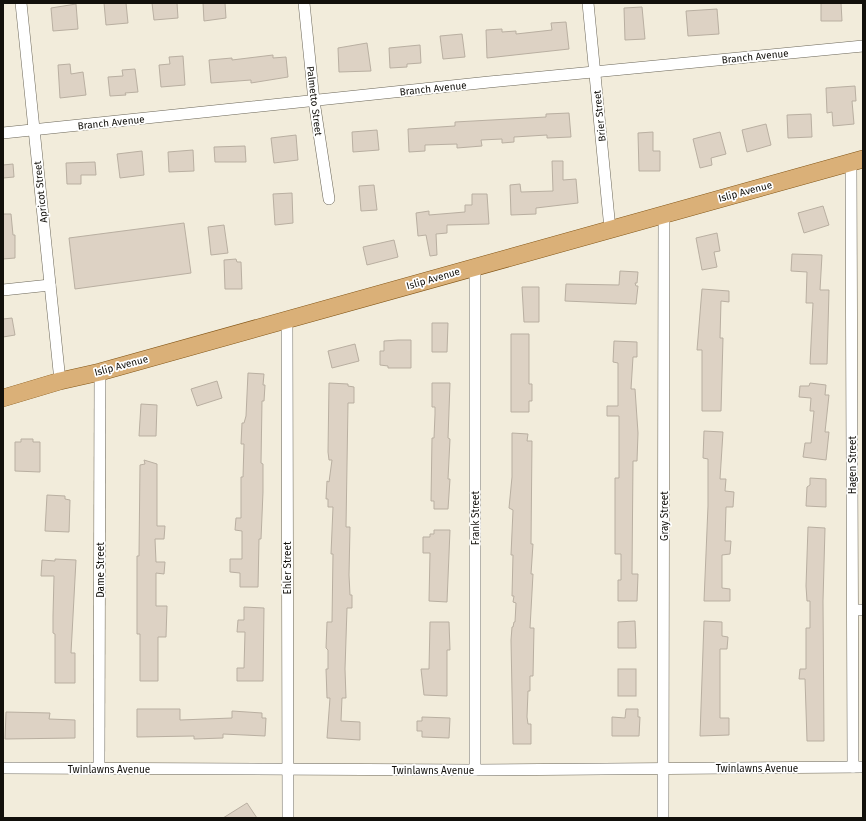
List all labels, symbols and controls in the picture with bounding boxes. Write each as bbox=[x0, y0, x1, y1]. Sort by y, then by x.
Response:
street label: Branch Avenue bbox=[721, 48, 789, 66]
street label: Palmetto Street bbox=[304, 66, 324, 137]
street label: Branch Avenue bbox=[399, 80, 467, 98]
street label: Brier Street bbox=[591, 89, 609, 142]
street label: Branch Avenue bbox=[77, 114, 145, 132]
street label: Apricot Street bbox=[32, 160, 50, 223]
street label: Islip Avenue bbox=[717, 179, 773, 205]
street label: Islip Avenue bbox=[405, 266, 461, 292]
street label: Islip Avenue bbox=[93, 353, 149, 379]
street label: Hagen Street bbox=[847, 435, 859, 494]
street label: Frank Street bbox=[470, 490, 482, 545]
street label: Gray Street bbox=[659, 491, 671, 541]
street label: Ehler Street bbox=[282, 541, 294, 595]
street label: Dame Street bbox=[95, 542, 107, 598]
street label: Twinlawns Avenue bbox=[716, 763, 798, 775]
street label: Twinlawns Avenue bbox=[68, 764, 150, 776]
street label: Twinlawns Avenue bbox=[392, 765, 474, 777]

